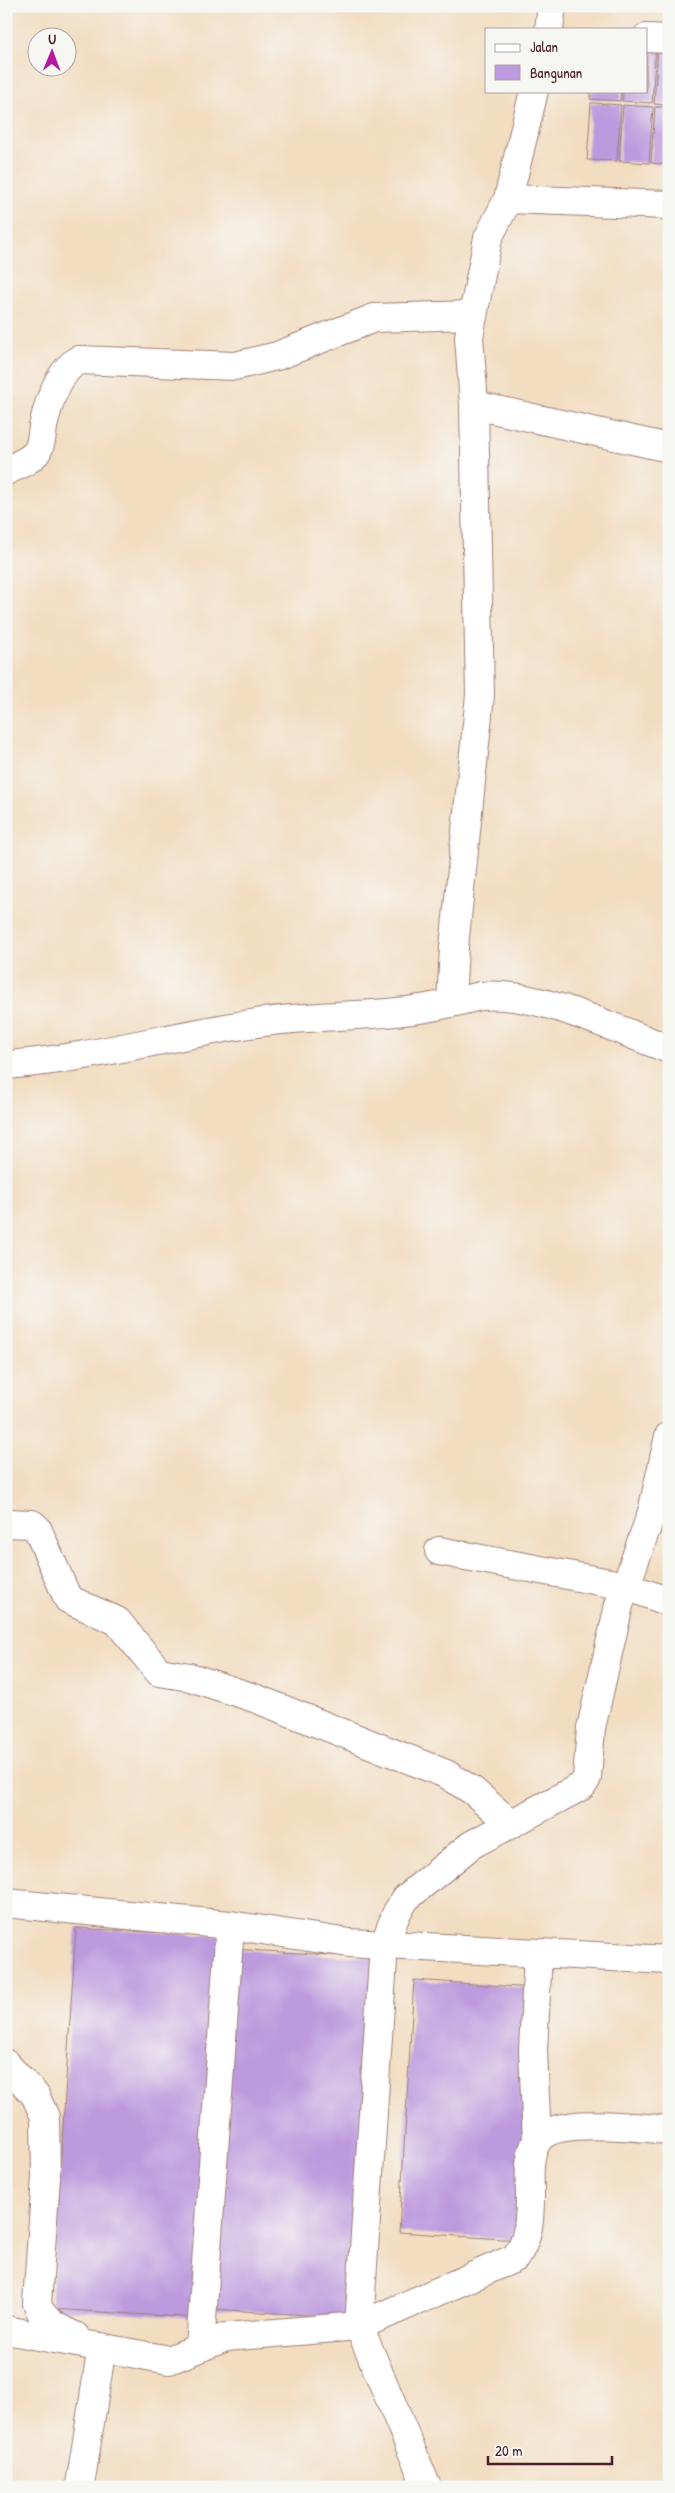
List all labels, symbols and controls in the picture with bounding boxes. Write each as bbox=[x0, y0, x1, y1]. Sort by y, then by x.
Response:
north arrow bbox=[28, 28, 78, 78]
legend bbox=[485, 28, 648, 92]
text: U bbox=[48, 29, 57, 48]
text: Jalan bbox=[530, 36, 558, 57]
text: Bangunan bbox=[530, 62, 583, 83]
scale bar bbox=[488, 2433, 611, 2465]
text: 20 m bbox=[495, 2440, 522, 2461]

